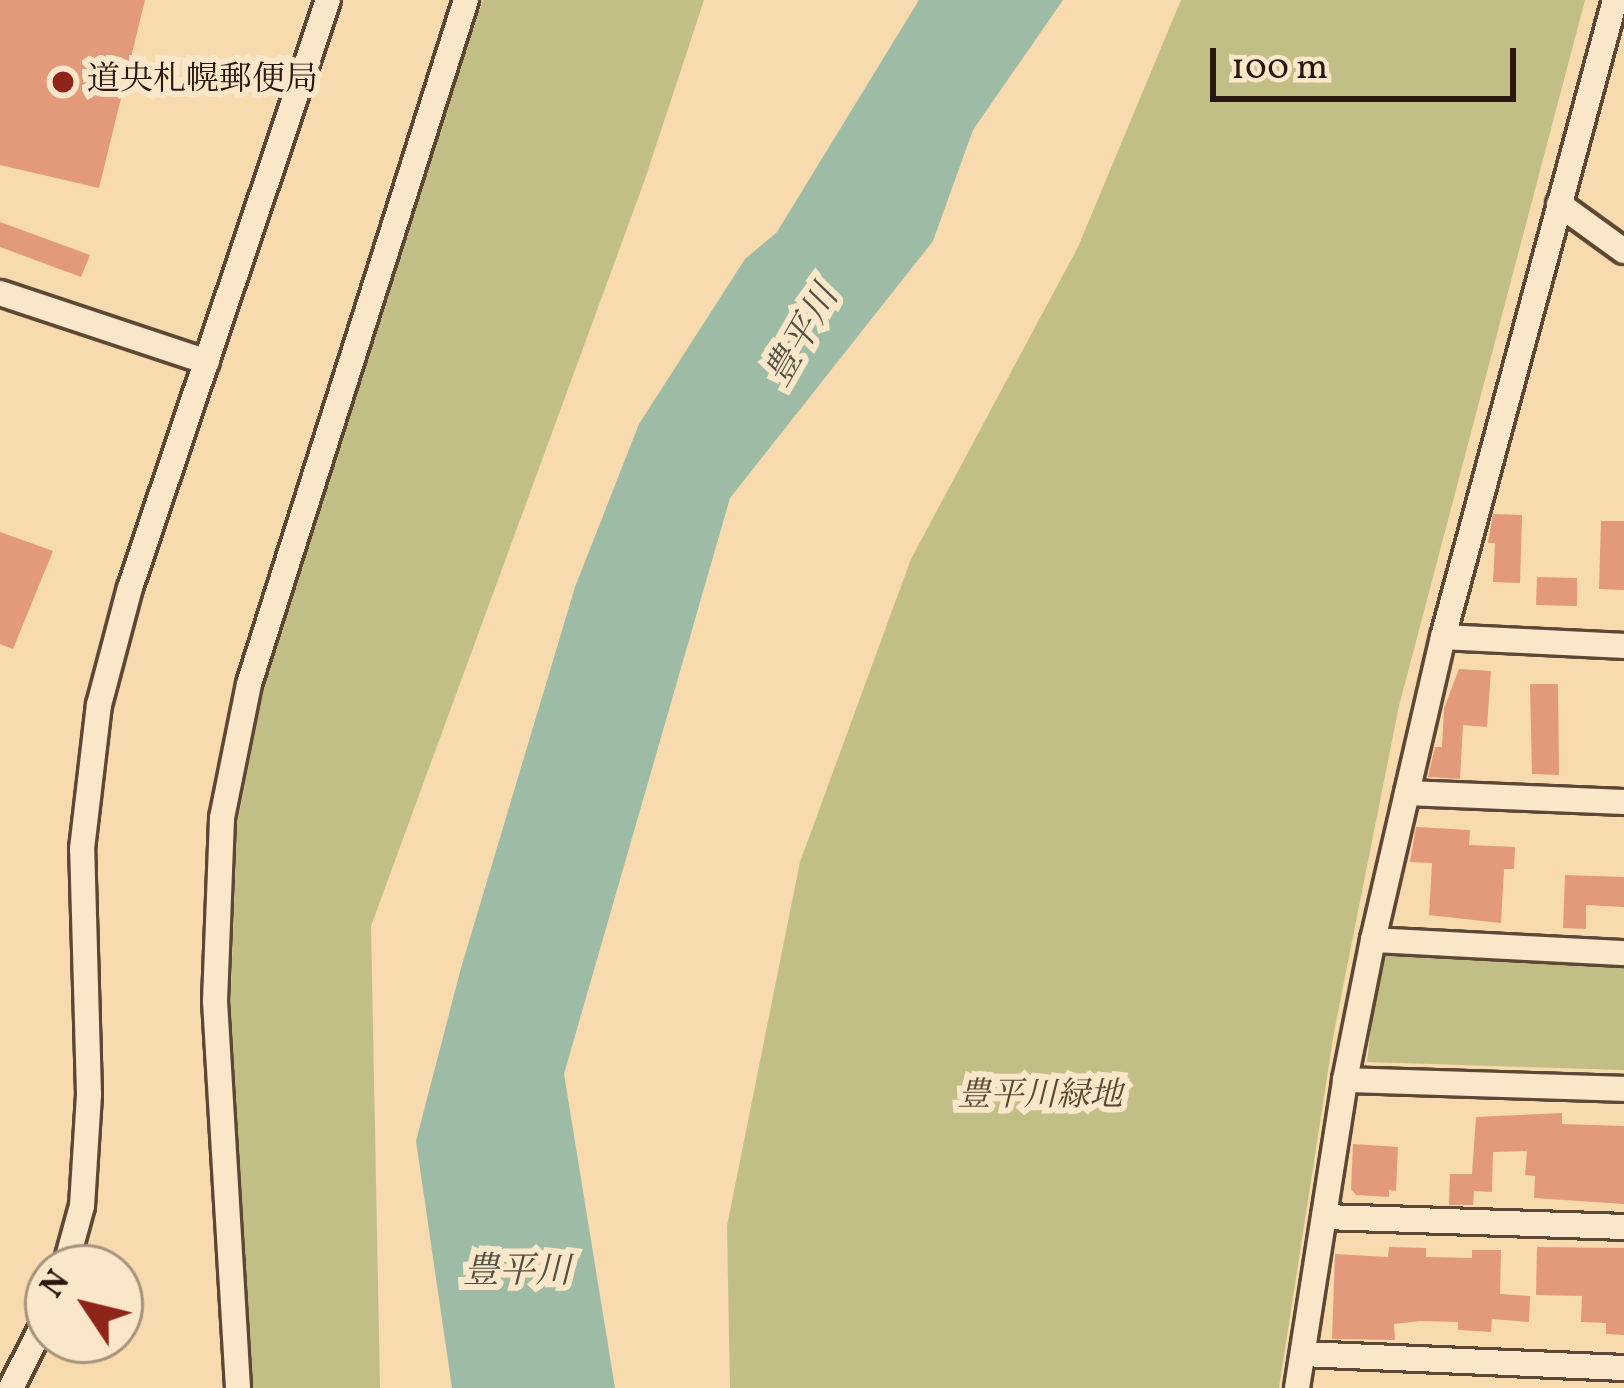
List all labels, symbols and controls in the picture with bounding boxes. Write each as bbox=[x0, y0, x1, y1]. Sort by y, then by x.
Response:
scale bar bbox=[1216, 24, 1522, 98]
text: 100 m bbox=[1231, 44, 1328, 94]
place label: 道央札幌郵便局 bbox=[87, 62, 318, 102]
marker: 道央札幌郵便局 bbox=[50, 69, 76, 95]
water label: 豊平川 bbox=[758, 279, 850, 395]
park label: 豊平川緑地 bbox=[958, 1078, 1122, 1118]
north arrow bbox=[24, 1244, 144, 1364]
water label: 豊平川 bbox=[463, 1252, 571, 1296]
text: N bbox=[31, 1262, 83, 1308]

